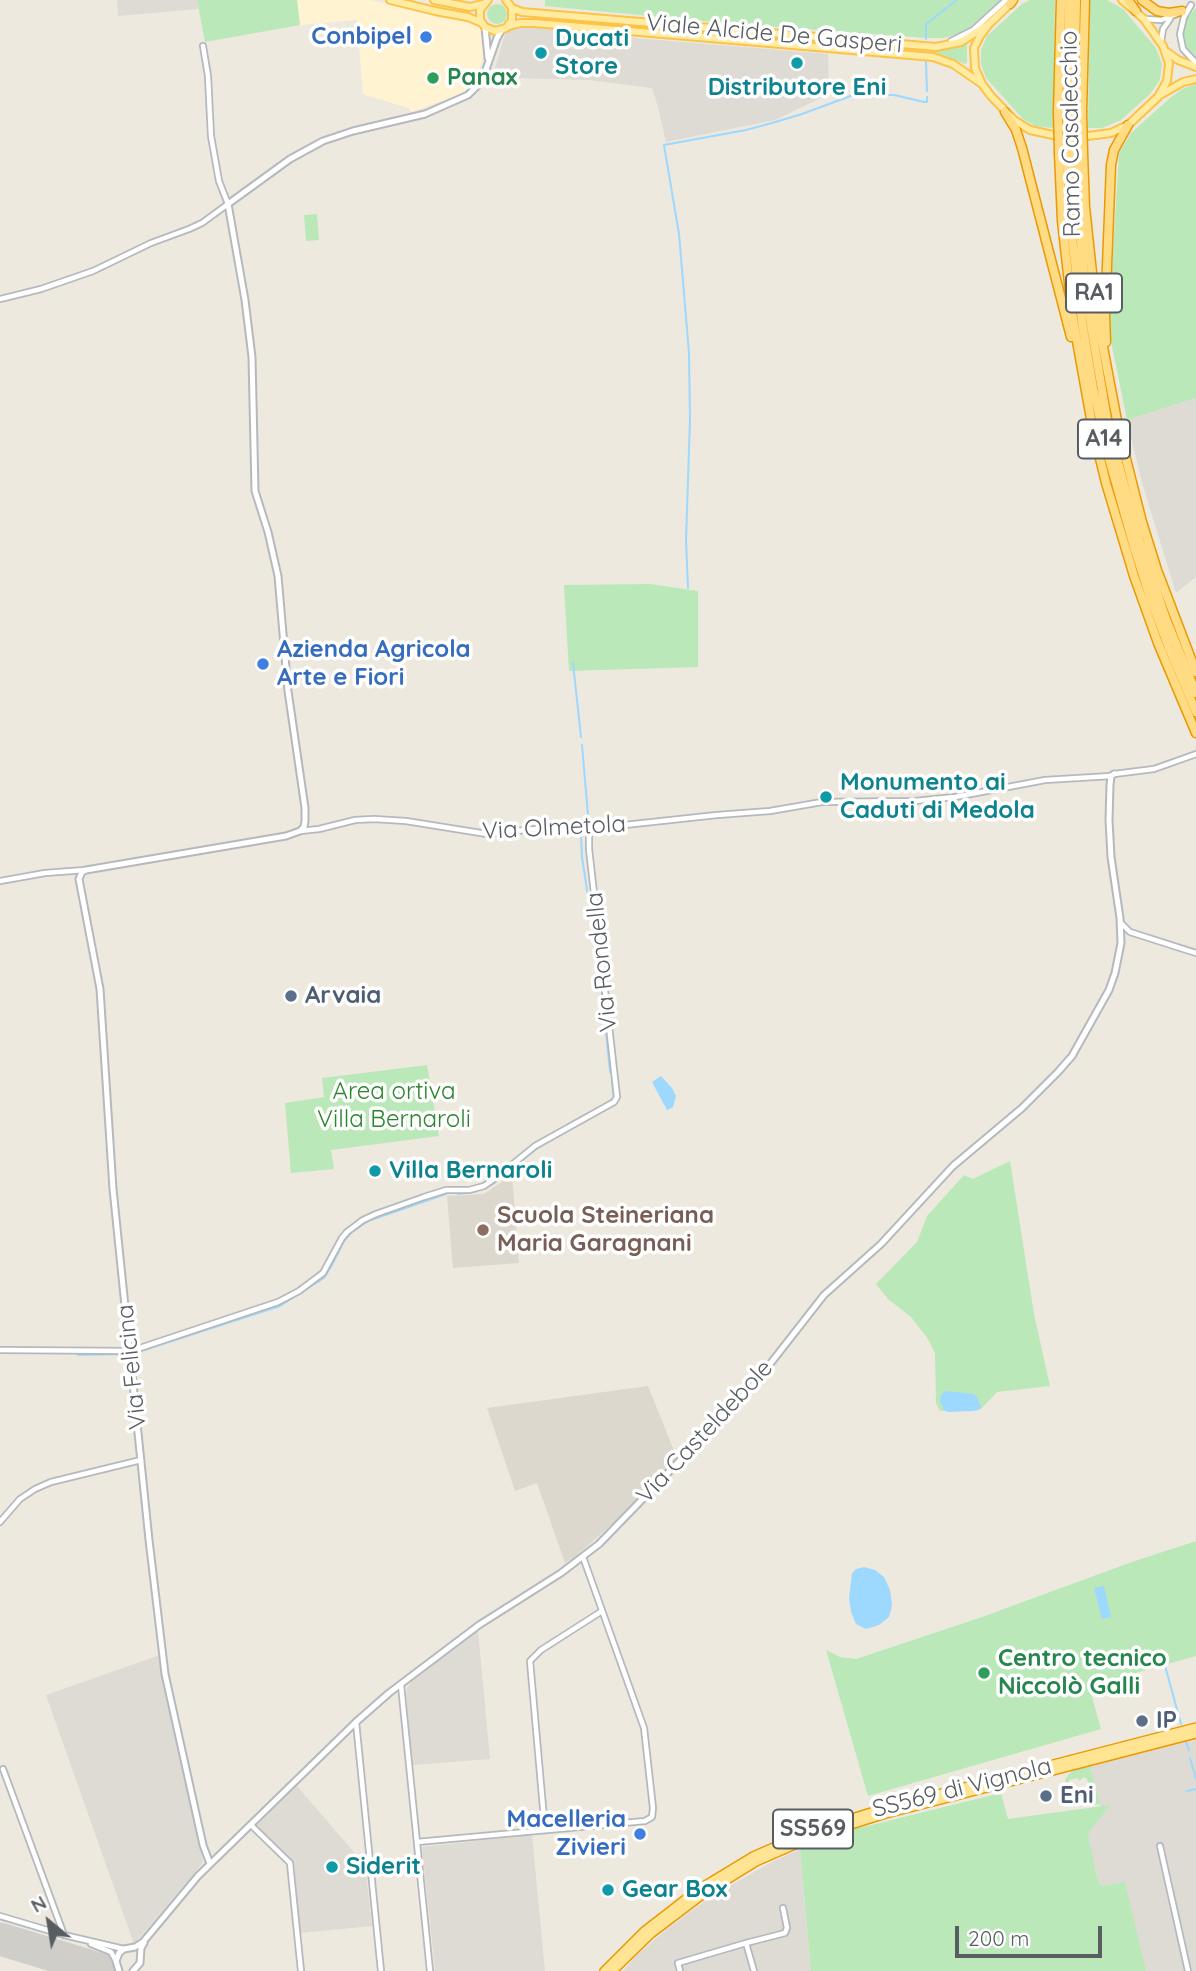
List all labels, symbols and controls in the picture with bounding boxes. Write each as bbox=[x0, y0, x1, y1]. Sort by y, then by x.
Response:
street label: Viale Alcide De Gasperi bbox=[645, 8, 903, 60]
place label: Conbipel bbox=[311, 23, 412, 51]
place label: Ducati Store bbox=[555, 25, 629, 81]
marker: Conbipel bbox=[418, 29, 434, 45]
street label: Ramo Casalecchio bbox=[1055, 30, 1087, 238]
marker: Ducati Store bbox=[533, 45, 549, 61]
marker: Distributore Eni bbox=[789, 55, 805, 71]
place label: Panax bbox=[447, 64, 517, 92]
marker: Panax bbox=[425, 70, 441, 86]
place label: Distributore Eni bbox=[708, 74, 886, 102]
road number: RA1 bbox=[1066, 274, 1122, 312]
road number: A14 bbox=[1078, 420, 1130, 458]
place label: Azienda Agricola Arte e Fiori bbox=[277, 636, 471, 692]
marker: Azienda Agricola Arte e Fiori bbox=[255, 656, 271, 672]
place label: Monumento ai Caduti di Medola bbox=[840, 769, 1035, 825]
marker: Monumento ai Caduti di Medola bbox=[818, 789, 834, 805]
street label: Via Olmetola bbox=[481, 810, 627, 846]
street label: Via Rondella bbox=[580, 891, 624, 1033]
place label: Arvaia bbox=[305, 982, 381, 1010]
marker: Arvaia bbox=[283, 988, 299, 1004]
park label: Area ortiva Villa Bernaroli bbox=[317, 1078, 471, 1134]
place label: Villa Bernaroli bbox=[389, 1157, 552, 1185]
marker: Villa Bernaroli bbox=[367, 1163, 383, 1179]
place label: Scuola Steineriana Maria Garagnani bbox=[497, 1202, 714, 1258]
marker: Scuola Steineriana Maria Garagnani bbox=[475, 1222, 491, 1238]
street label: Via Felicina bbox=[111, 1303, 153, 1431]
street label: Via Casteldebole bbox=[631, 1354, 779, 1510]
place label: Centro tecnico Niccolò Galli bbox=[998, 1645, 1167, 1701]
marker: Centro tecnico Niccolò Galli bbox=[976, 1665, 992, 1681]
place label: IP bbox=[1156, 1707, 1177, 1735]
marker: IP bbox=[1134, 1713, 1150, 1729]
street label: SS569 di Vignola bbox=[869, 1752, 1055, 1824]
place label: Eni bbox=[1060, 1782, 1094, 1810]
marker: Eni bbox=[1038, 1788, 1054, 1804]
place label: Macelleria Zivieri bbox=[507, 1806, 626, 1862]
road number: SS569 bbox=[773, 1810, 853, 1848]
marker: Macelleria Zivieri bbox=[632, 1826, 648, 1842]
place label: Siderit bbox=[346, 1853, 421, 1881]
marker: Siderit bbox=[324, 1859, 340, 1875]
place label: Gear Box bbox=[622, 1876, 728, 1904]
marker: Gear Box bbox=[600, 1882, 616, 1898]
north arrow bbox=[14, 1887, 84, 1957]
text: N bbox=[26, 1890, 51, 1918]
scale bar bbox=[958, 1912, 1105, 1956]
text: 200 m bbox=[968, 1925, 1030, 1951]

